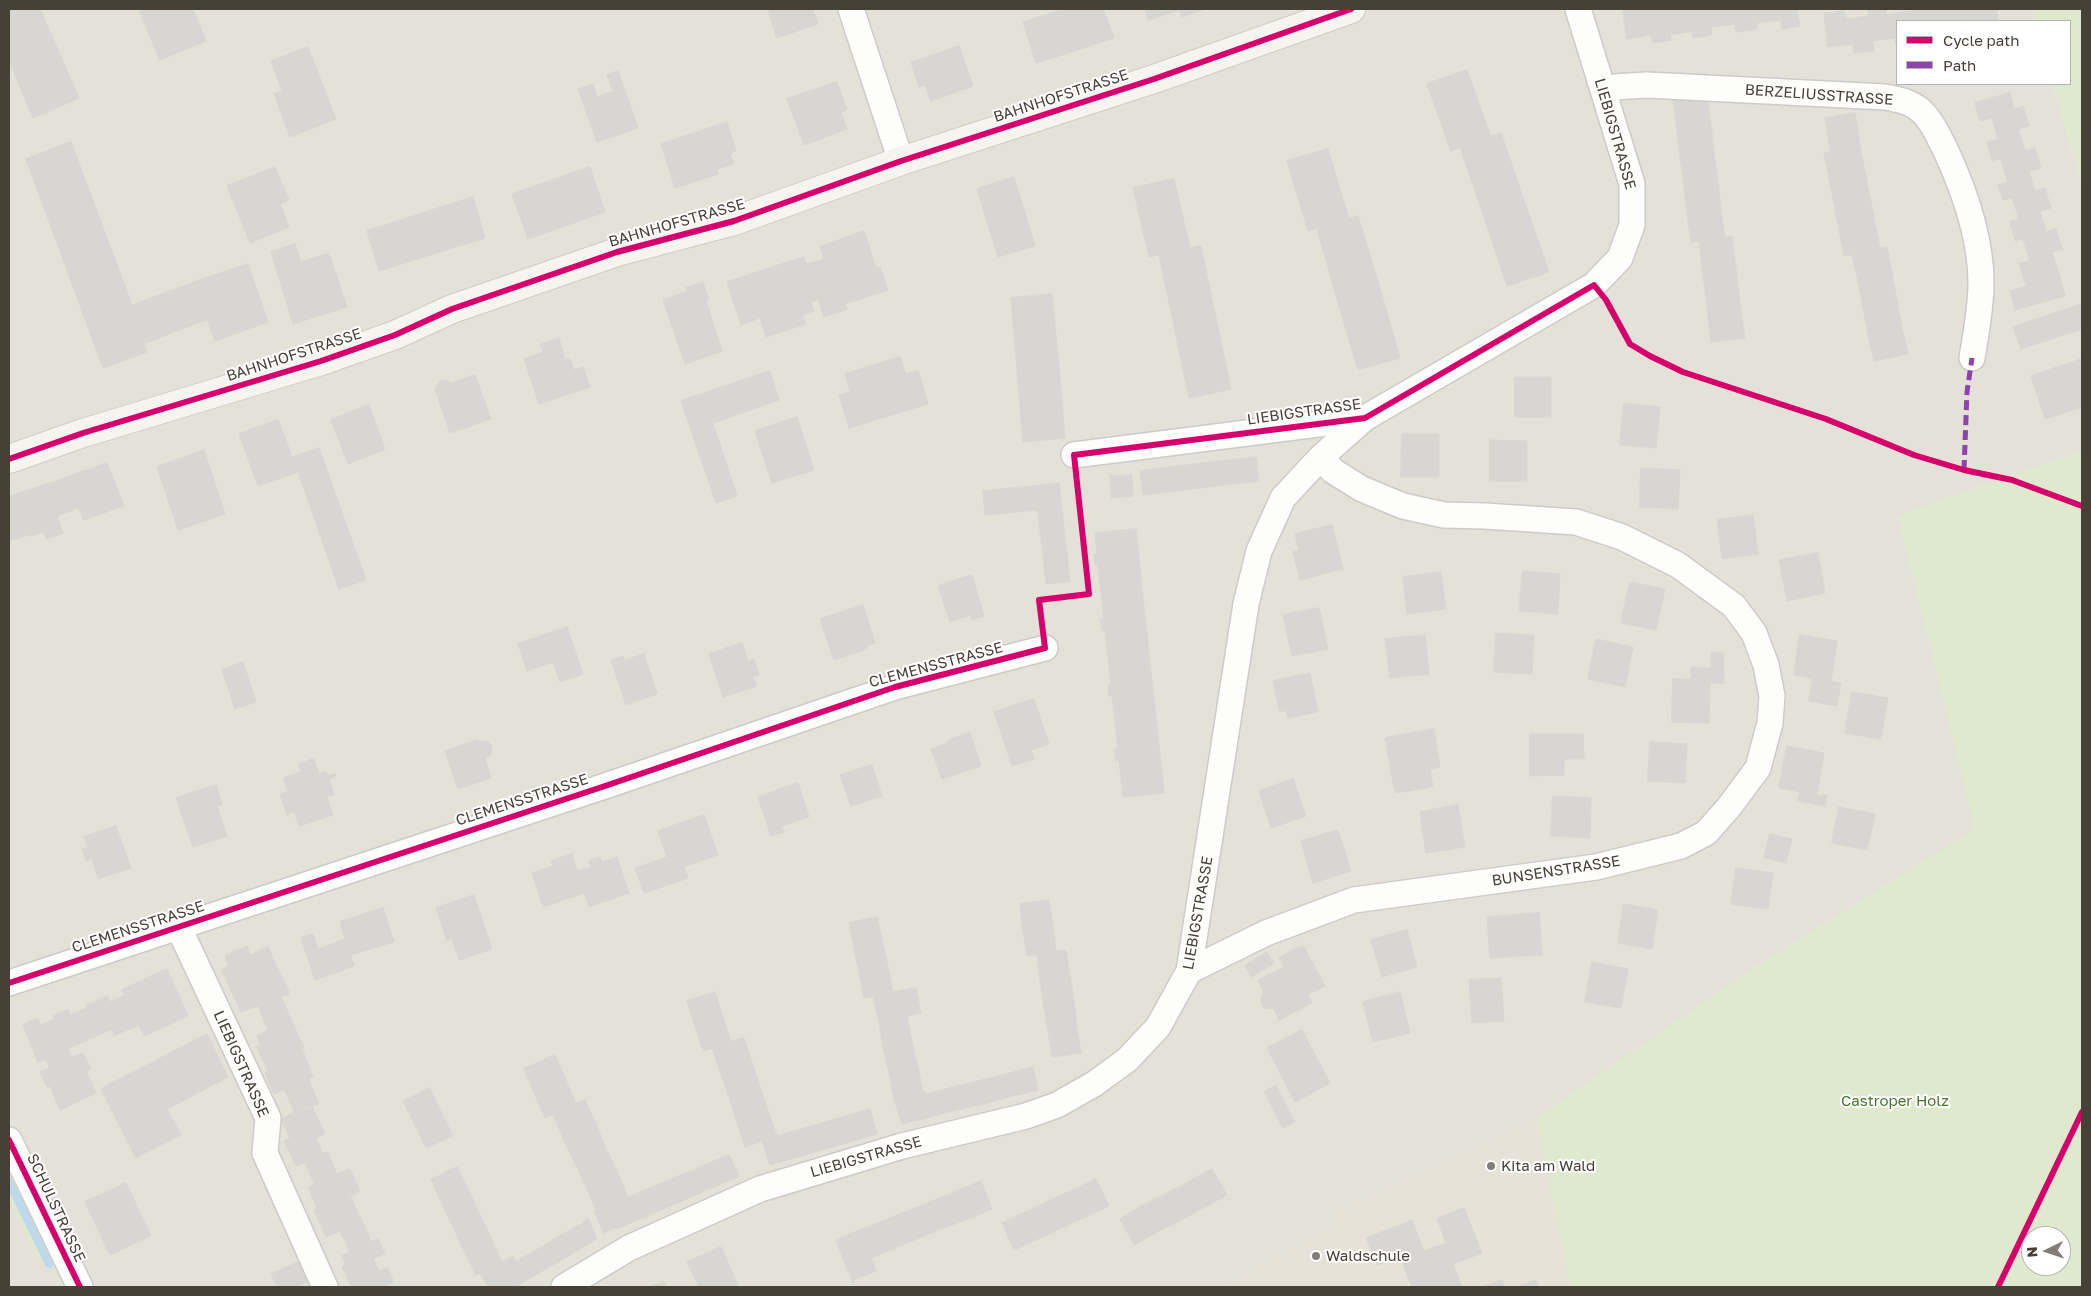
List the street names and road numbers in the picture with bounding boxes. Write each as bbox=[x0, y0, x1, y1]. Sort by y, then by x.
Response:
street label: BAHNHOFSTRASSE bbox=[991, 66, 1131, 126]
street label: LIEBIGSTRASSE bbox=[1591, 76, 1639, 192]
street label: BERZELIUSSTRASSE bbox=[1744, 81, 1894, 109]
street label: BAHNHOFSTRASSE bbox=[607, 195, 747, 251]
street label: BAHNHOFSTRASSE bbox=[224, 325, 364, 385]
street label: LIEBIGSTRASSE bbox=[1246, 395, 1362, 429]
street label: CLEMENSSTRASSE bbox=[867, 638, 1005, 692]
street label: CLEMENSSTRASSE bbox=[454, 770, 590, 830]
street label: BUNSENSTRASSE bbox=[1491, 852, 1621, 890]
street label: LIEBIGSTRASSE bbox=[1179, 855, 1217, 971]
street label: CLEMENSSTRASSE bbox=[70, 897, 206, 957]
street label: LIEBIGSTRASSE bbox=[209, 1008, 273, 1120]
street label: LIEBIGSTRASSE bbox=[808, 1133, 924, 1181]
street label: SCHULSTRASSE bbox=[23, 1151, 89, 1265]

